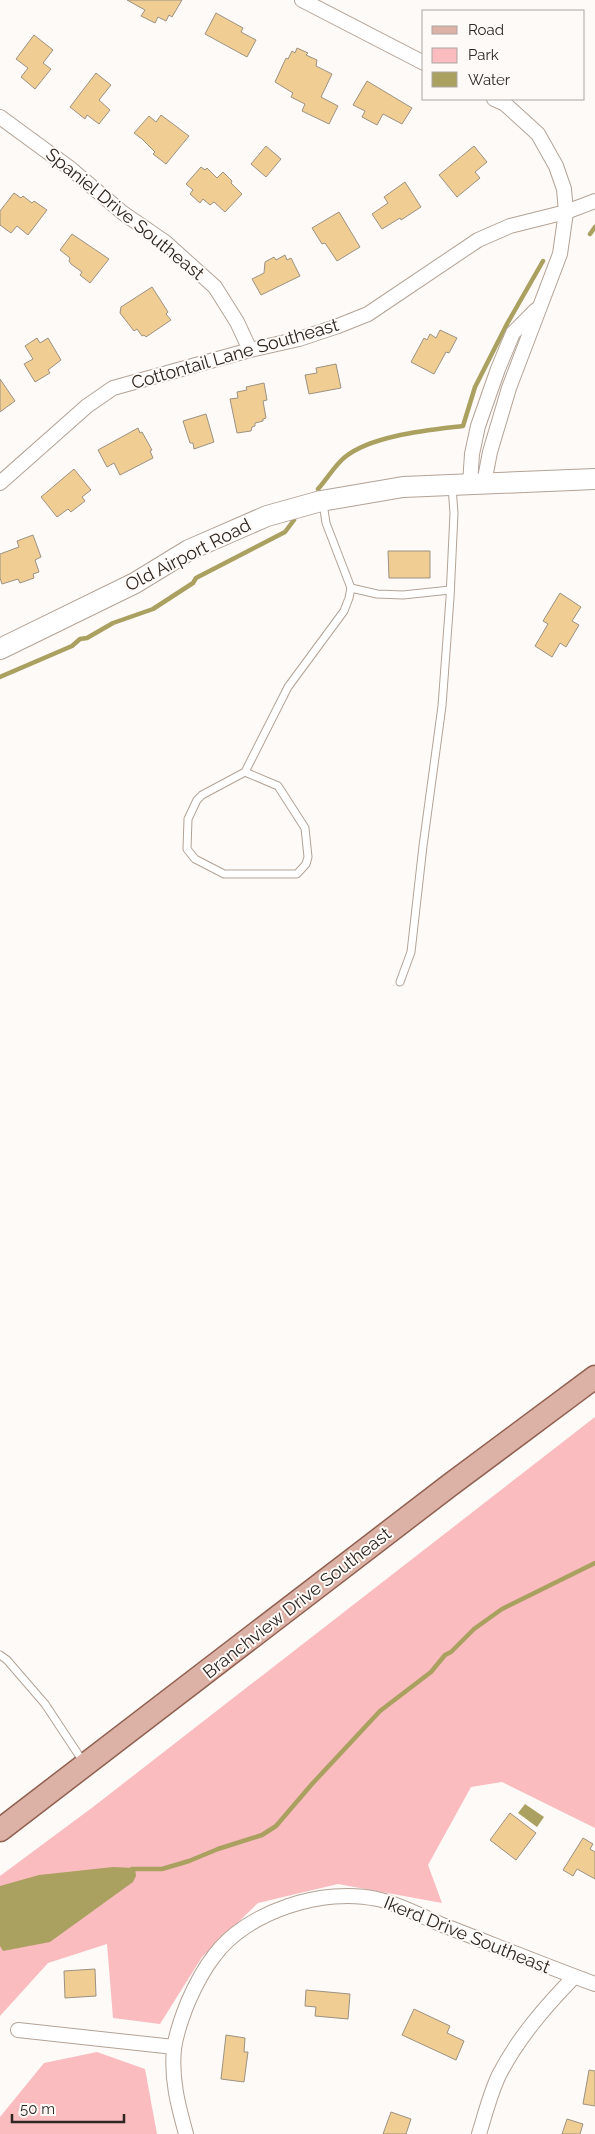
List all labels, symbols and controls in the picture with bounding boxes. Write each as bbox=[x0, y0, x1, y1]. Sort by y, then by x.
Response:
legend bbox=[422, 10, 585, 100]
text: Road bbox=[468, 21, 504, 39]
text: Park bbox=[468, 46, 499, 64]
text: Water bbox=[468, 71, 511, 89]
street label: Spaniel Drive Southeast bbox=[42, 143, 209, 284]
street label: Cottontail Lane Southeast bbox=[129, 314, 341, 393]
street label: Old Airport Road bbox=[122, 514, 254, 595]
street label: Branchview Drive Southeast bbox=[199, 1523, 395, 1683]
street label: Ikerd Drive Southeast bbox=[381, 1892, 553, 1978]
scale bar bbox=[12, 2092, 125, 2124]
text: 50 m bbox=[20, 2100, 55, 2118]

